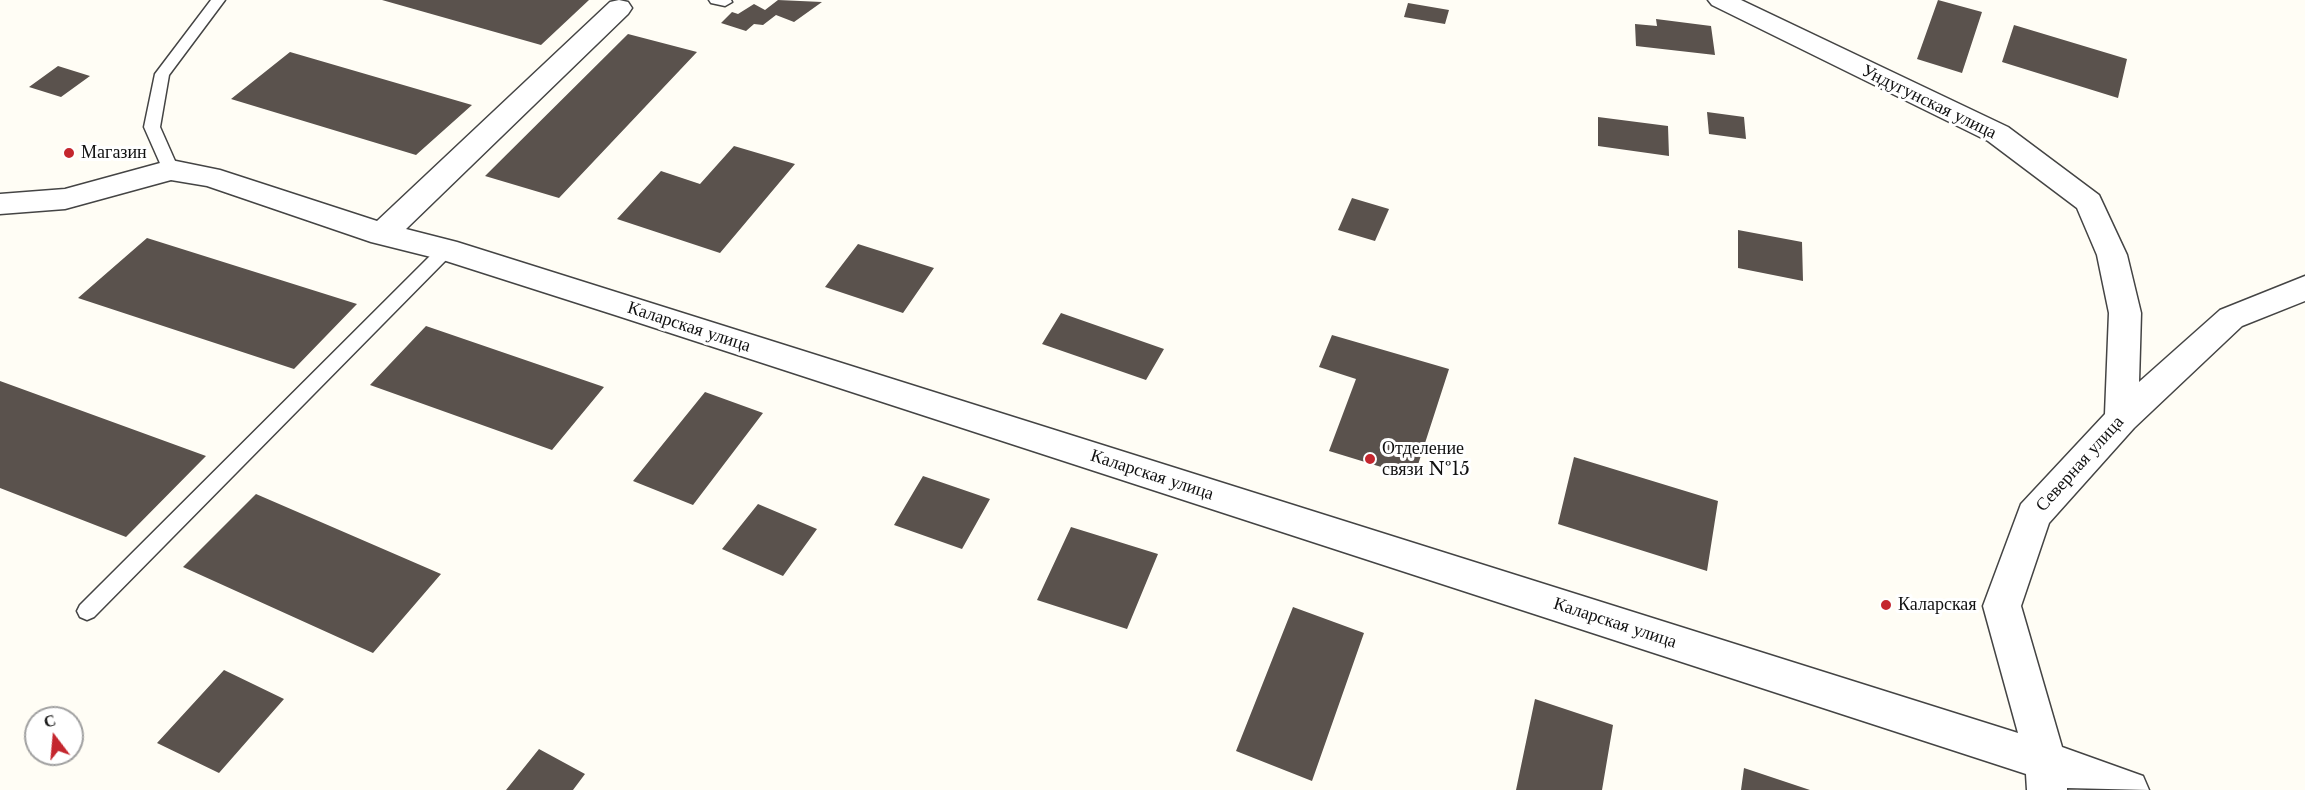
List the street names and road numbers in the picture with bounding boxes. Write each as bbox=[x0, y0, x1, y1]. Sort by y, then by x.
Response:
street label: Ундугунская улица bbox=[1858, 60, 2000, 144]
street label: Каларская улица bbox=[625, 297, 753, 357]
street label: Северная улица bbox=[2031, 412, 2129, 516]
street label: Каларская улица bbox=[1088, 445, 1216, 505]
street label: Каларская улица bbox=[1551, 593, 1679, 653]

